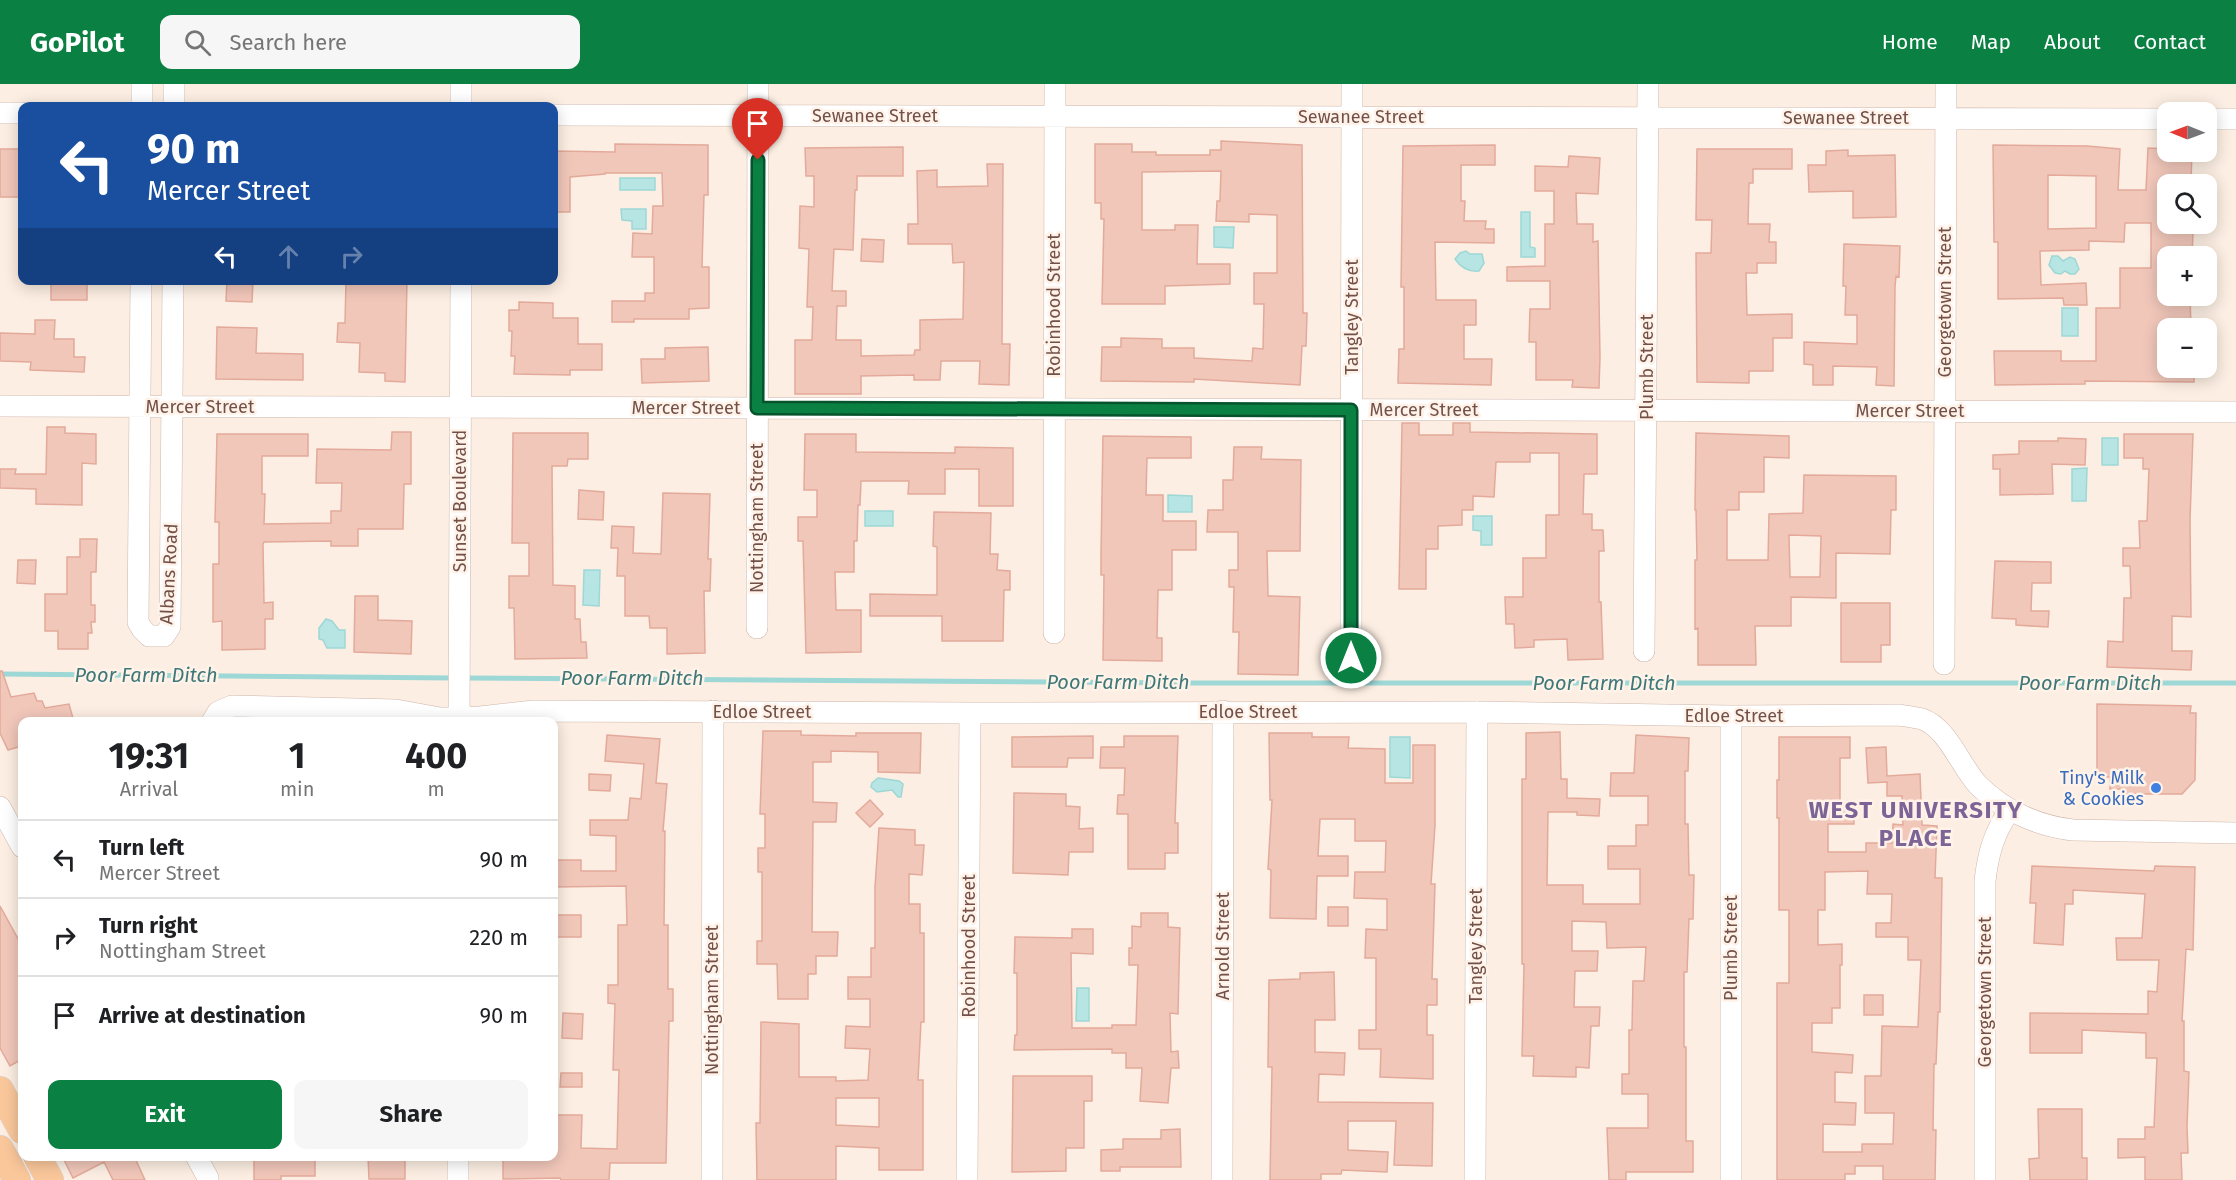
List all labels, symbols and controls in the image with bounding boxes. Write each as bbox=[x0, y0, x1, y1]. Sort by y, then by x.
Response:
search box bbox=[160, 15, 580, 69]
text: GoPilot bbox=[30, 26, 124, 59]
icon: search bbox=[181, 26, 214, 59]
text: Search here bbox=[229, 29, 347, 56]
text: Home bbox=[1882, 29, 1938, 55]
text: Map bbox=[1971, 29, 2011, 55]
text: About bbox=[2044, 29, 2101, 55]
text: Contact bbox=[2134, 29, 2206, 55]
pin bbox=[732, 98, 783, 160]
north arrow bbox=[2157, 102, 2217, 162]
map controls bbox=[2157, 102, 2217, 378]
street label: Sewanee Street bbox=[812, 105, 938, 127]
street label: Sewanee Street bbox=[1298, 106, 1424, 128]
icon: arrive bbox=[741, 107, 774, 140]
street label: Sewanee Street bbox=[1783, 107, 1909, 129]
text: 90 m bbox=[147, 124, 241, 174]
icon: left bbox=[48, 126, 126, 204]
button: search bbox=[2157, 174, 2217, 234]
text: Mercer Street bbox=[147, 175, 310, 207]
street label: Georgetown Street bbox=[1934, 226, 1956, 378]
street label: Robinhood Street bbox=[1043, 233, 1065, 377]
icon: left bbox=[209, 240, 242, 273]
icon: ahead bbox=[272, 240, 305, 273]
icon: right bbox=[335, 240, 368, 273]
button: + bbox=[2157, 246, 2217, 306]
street label: Tangley Street bbox=[1341, 259, 1363, 375]
street label: Plumb Street bbox=[1636, 314, 1658, 420]
button: − bbox=[2157, 318, 2217, 378]
street label: Mercer Street bbox=[146, 396, 255, 418]
street label: Mercer Street bbox=[632, 397, 741, 419]
street label: Mercer Street bbox=[1370, 399, 1479, 421]
street label: Mercer Street bbox=[1856, 400, 1965, 422]
street label: Sunset Boulevard bbox=[449, 430, 471, 572]
street label: Nottingham Street bbox=[746, 442, 768, 593]
street label: Albans Road bbox=[155, 523, 183, 625]
position arrow bbox=[1319, 626, 1383, 690]
water label: Poor Farm Ditch bbox=[74, 663, 218, 687]
water label: Poor Farm Ditch bbox=[560, 666, 704, 690]
water label: Poor Farm Ditch bbox=[1046, 670, 1190, 694]
water label: Poor Farm Ditch bbox=[1532, 671, 1676, 695]
water label: Poor Farm Ditch bbox=[2018, 671, 2162, 695]
street label: Edloe Street bbox=[712, 701, 812, 723]
street label: Edloe Street bbox=[1198, 701, 1298, 723]
street label: Edloe Street bbox=[1684, 705, 1784, 727]
text: 19:31 bbox=[109, 734, 189, 778]
text: 1 bbox=[289, 734, 305, 778]
text: 400 bbox=[405, 734, 467, 778]
place label: Tiny's Milk & Cookies bbox=[2060, 767, 2145, 810]
text: Arrival bbox=[120, 777, 178, 801]
text: min bbox=[280, 777, 314, 801]
text: m bbox=[428, 777, 445, 801]
marker: Tiny's Milk & Cookies bbox=[2149, 781, 2163, 795]
district label: WEST UNIVERSITY PLACE bbox=[1809, 796, 2023, 852]
text: Turn left bbox=[99, 834, 184, 861]
icon: left bbox=[48, 843, 81, 876]
text: 90 m bbox=[479, 846, 528, 873]
text: Mercer Street bbox=[99, 861, 220, 885]
street label: Robinhood Street bbox=[958, 874, 980, 1018]
street label: Tangley Street bbox=[1465, 888, 1487, 1004]
street label: Arnold Street bbox=[1212, 892, 1234, 1000]
street label: Plumb Street bbox=[1720, 895, 1742, 1001]
text: Turn right bbox=[99, 912, 198, 939]
street label: Georgetown Street bbox=[1974, 916, 1996, 1068]
icon: right bbox=[48, 921, 81, 954]
text: 220 m bbox=[469, 924, 528, 951]
street label: Nottingham Street bbox=[701, 924, 723, 1075]
text: Nottingham Street bbox=[99, 939, 266, 963]
icon: arrive bbox=[48, 999, 81, 1032]
text: Arrive at destination bbox=[99, 1002, 306, 1029]
text: 90 m bbox=[479, 1002, 528, 1029]
button: Exit bbox=[48, 1080, 282, 1149]
button: Share bbox=[294, 1080, 528, 1149]

